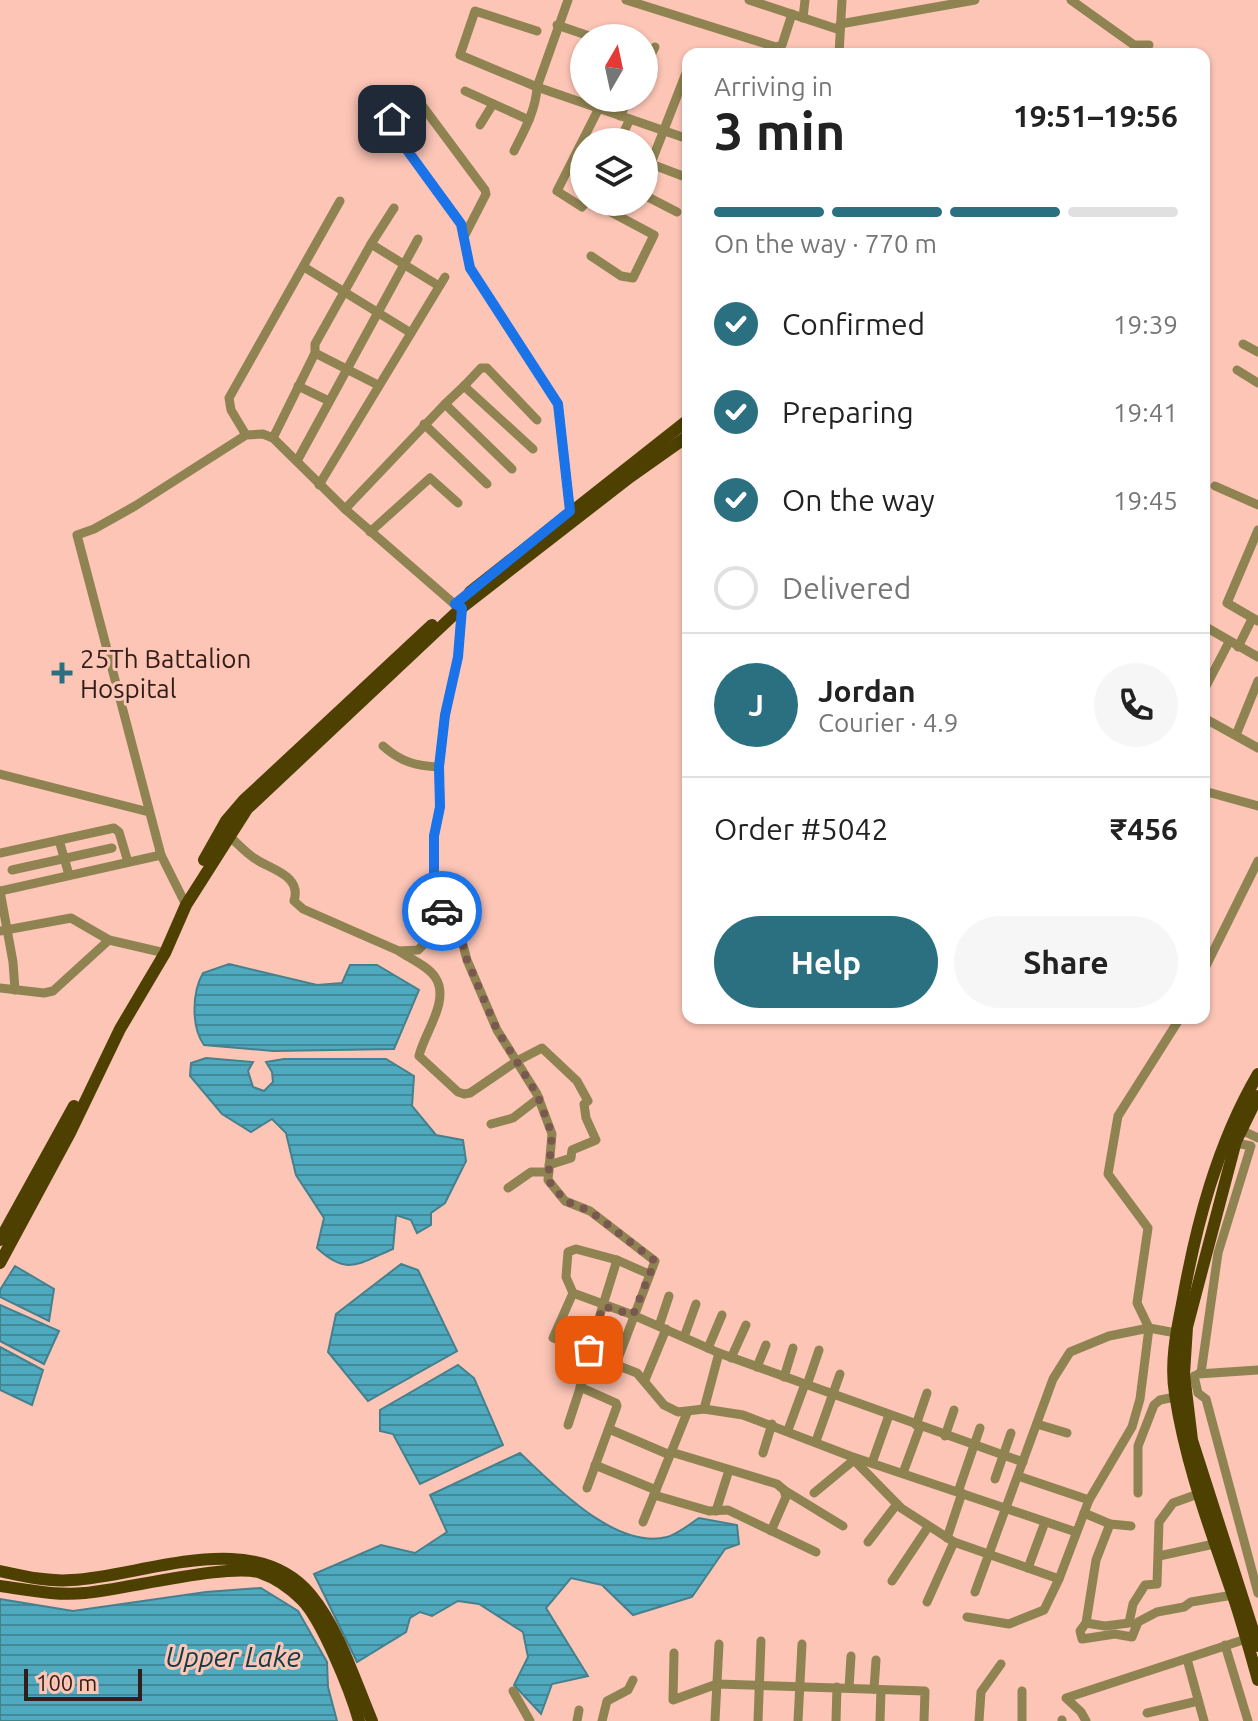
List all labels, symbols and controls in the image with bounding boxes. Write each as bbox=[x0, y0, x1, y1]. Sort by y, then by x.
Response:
north arrow bbox=[570, 24, 658, 112]
map controls bbox=[570, 24, 658, 216]
text: Arriving in bbox=[714, 72, 833, 101]
pin bbox=[358, 85, 426, 153]
icon: home bbox=[370, 97, 414, 141]
text: 19:51–19:56 bbox=[1013, 99, 1178, 133]
text: 3 min bbox=[714, 102, 845, 160]
button: layers bbox=[570, 128, 658, 216]
text: On the way · 770 m bbox=[714, 229, 937, 258]
icon: check bbox=[714, 302, 758, 346]
text: Confirmed bbox=[782, 307, 925, 341]
text: 19:39 bbox=[1113, 310, 1178, 339]
icon: check bbox=[714, 390, 758, 434]
text: Preparing bbox=[782, 395, 914, 429]
text: 19:41 bbox=[1113, 398, 1178, 427]
icon: check bbox=[714, 478, 758, 522]
text: On the way bbox=[782, 483, 935, 517]
text: 19:45 bbox=[1113, 486, 1178, 515]
text: Delivered bbox=[782, 571, 911, 605]
place label: 25Th Battalion Hospital bbox=[80, 644, 251, 703]
marker: 25Th Battalion Hospital bbox=[51, 662, 73, 684]
button: phone bbox=[1094, 663, 1178, 747]
text: Jordan bbox=[818, 674, 916, 708]
text: J bbox=[748, 688, 764, 722]
text: Courier · 4.9 bbox=[818, 708, 958, 737]
text: Order #5042 bbox=[714, 812, 888, 846]
text: ₹456 bbox=[1110, 812, 1178, 846]
courier bbox=[402, 871, 482, 951]
icon: car bbox=[420, 889, 464, 933]
button: Help bbox=[714, 916, 938, 1008]
button: Share bbox=[954, 916, 1178, 1008]
pin bbox=[555, 1316, 623, 1384]
icon: bag bbox=[567, 1328, 611, 1372]
water label: Upper Lake bbox=[165, 1641, 301, 1672]
scale bar bbox=[24, 1665, 142, 1701]
text: 100 m bbox=[36, 1670, 97, 1695]

